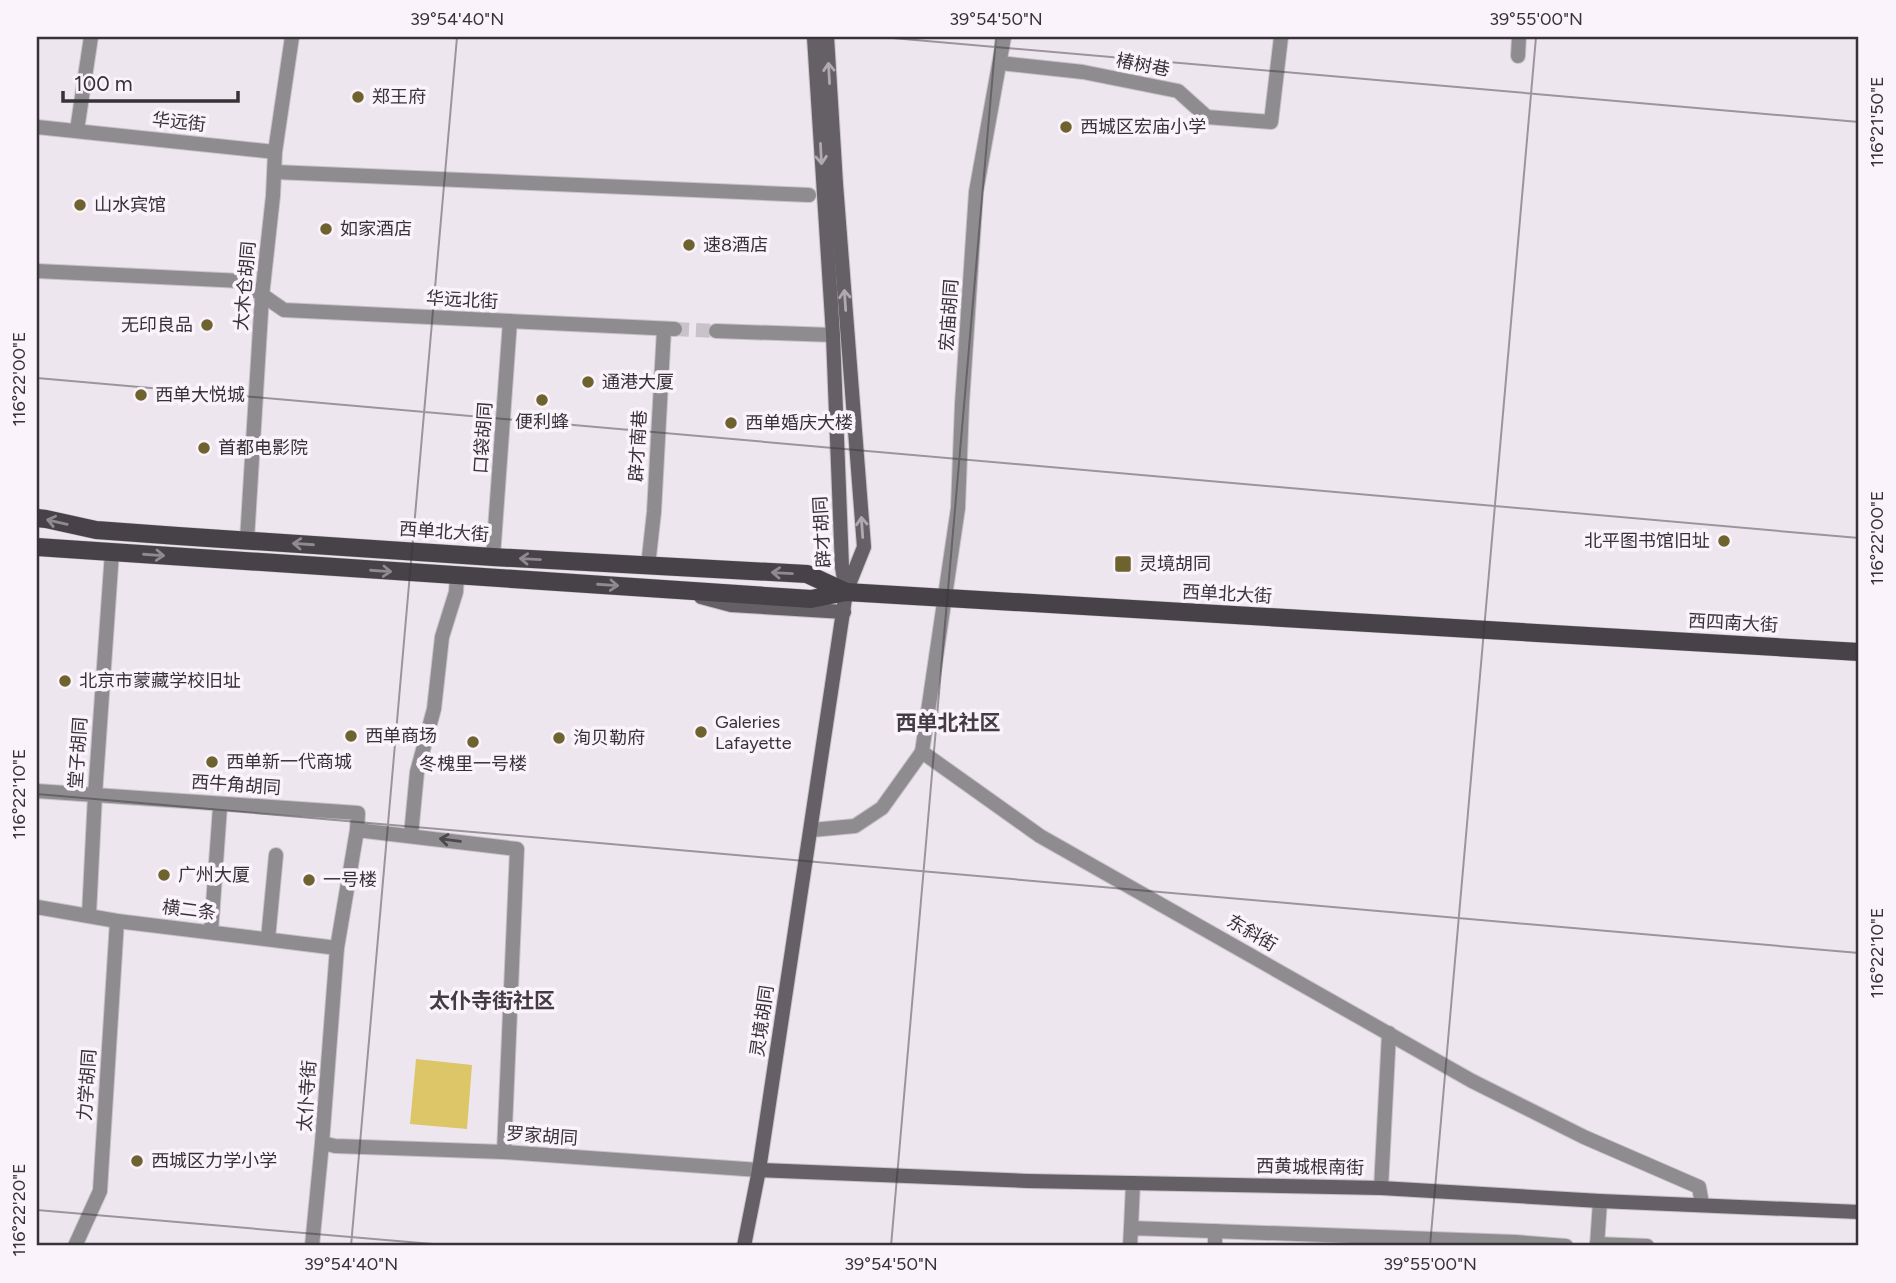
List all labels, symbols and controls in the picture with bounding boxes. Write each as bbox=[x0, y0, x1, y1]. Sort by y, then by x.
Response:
text: 39°54'40"N bbox=[410, 8, 504, 30]
text: 39°54'50"N bbox=[949, 8, 1043, 30]
text: 39°55'00"N bbox=[1489, 8, 1583, 30]
street label: 椿树巷 bbox=[1114, 49, 1172, 81]
scale bar bbox=[63, 60, 238, 104]
one-way arrow bbox=[823, 62, 836, 85]
text: 100 m bbox=[74, 71, 133, 96]
text: 116°21'50"E bbox=[1866, 76, 1888, 168]
place label: 郑王府 bbox=[372, 86, 426, 108]
marker: 郑王府 bbox=[350, 89, 366, 105]
street label: 华远街 bbox=[151, 108, 207, 136]
place label: 西城区宏庙小学 bbox=[1080, 116, 1206, 138]
marker: 西城区宏庙小学 bbox=[1058, 119, 1074, 135]
one-way arrow bbox=[815, 142, 828, 165]
place label: 山水宾馆 bbox=[94, 194, 166, 216]
marker: 山水宾馆 bbox=[72, 197, 88, 213]
place label: 如家酒店 bbox=[340, 218, 412, 240]
marker: 如家酒店 bbox=[318, 221, 334, 237]
place label: 速8酒店 bbox=[703, 234, 768, 256]
marker: 速8酒店 bbox=[681, 237, 697, 253]
street label: 大木仓胡同 bbox=[230, 240, 260, 332]
street label: 宏庙胡同 bbox=[936, 278, 962, 352]
street label: 华远北街 bbox=[425, 287, 499, 313]
one-way arrow bbox=[838, 289, 851, 312]
place label: 无印良品 bbox=[121, 314, 193, 336]
marker: 无印良品 bbox=[199, 317, 215, 333]
text: 116°22'00"E bbox=[8, 332, 30, 426]
place label: 通港大厦 bbox=[602, 371, 674, 393]
marker: 通港大厦 bbox=[580, 374, 596, 390]
place label: 西单大悦城 bbox=[155, 384, 245, 406]
marker: 西单大悦城 bbox=[133, 387, 149, 403]
marker: 便利蜂 bbox=[534, 392, 550, 408]
street label: 口袋胡同 bbox=[470, 401, 496, 475]
street label: 辟才南巷 bbox=[625, 409, 651, 483]
place label: 便利蜂 bbox=[515, 411, 569, 433]
place label: 西单婚庆大楼 bbox=[745, 412, 853, 434]
marker: 西单婚庆大楼 bbox=[723, 415, 739, 431]
place label: 首都电影院 bbox=[218, 437, 308, 459]
marker: 首都电影院 bbox=[196, 440, 212, 456]
text: 116°22'00"E bbox=[1866, 491, 1888, 585]
street label: 辟才胡同 bbox=[809, 495, 835, 569]
one-way arrow bbox=[46, 514, 69, 528]
one-way arrow bbox=[855, 517, 868, 539]
street label: 西单北大街 bbox=[398, 518, 490, 546]
place label: 北平图书馆旧址 bbox=[1584, 530, 1710, 552]
marker: 北平图书馆旧址 bbox=[1716, 533, 1732, 549]
one-way arrow bbox=[293, 537, 315, 550]
one-way arrow bbox=[142, 549, 165, 562]
one-way arrow bbox=[520, 552, 542, 565]
place label: 灵境胡同 bbox=[1139, 553, 1211, 575]
marker: 灵境胡同 bbox=[1113, 554, 1133, 574]
one-way arrow bbox=[369, 565, 391, 578]
one-way arrow bbox=[771, 566, 794, 579]
one-way arrow bbox=[596, 579, 619, 592]
street label: 西单北大街 bbox=[1181, 581, 1273, 607]
street label: 西四南大街 bbox=[1687, 610, 1779, 636]
place label: 北京市蒙藏学校旧址 bbox=[79, 670, 241, 692]
marker: 北京市蒙藏学校旧址 bbox=[57, 673, 73, 689]
district label: 西单北社区 bbox=[896, 710, 1001, 735]
place label: Galeries Lafayette bbox=[715, 711, 792, 754]
street label: 堂子胡同 bbox=[65, 716, 91, 790]
marker: Galeries Lafayette bbox=[693, 724, 709, 740]
place label: 西单商场 bbox=[365, 725, 437, 747]
place label: 洵贝勒府 bbox=[573, 727, 645, 749]
marker: 西单商场 bbox=[343, 728, 359, 744]
marker: 洵贝勒府 bbox=[551, 730, 567, 746]
marker: 冬槐里一号楼 bbox=[465, 734, 481, 750]
text: 116°22'10"E bbox=[8, 749, 30, 839]
place label: 西单新一代商城 bbox=[226, 751, 352, 773]
place label: 冬槐里一号楼 bbox=[419, 753, 527, 775]
marker: 西单新一代商城 bbox=[204, 754, 220, 770]
street label: 西牛角胡同 bbox=[190, 771, 282, 799]
one-way arrow bbox=[439, 834, 462, 847]
place label: 广州大厦 bbox=[178, 864, 250, 886]
marker: 广州大厦 bbox=[156, 867, 172, 883]
place label: 一号楼 bbox=[323, 869, 377, 891]
marker: 一号楼 bbox=[301, 872, 317, 888]
street label: 横二条 bbox=[161, 896, 217, 924]
text: 116°22'10"E bbox=[1866, 908, 1888, 998]
street label: 东斜街 bbox=[1223, 910, 1281, 956]
street label: 灵境胡同 bbox=[746, 984, 778, 1058]
district label: 太仆寺街社区 bbox=[429, 988, 555, 1013]
street label: 力学胡同 bbox=[74, 1048, 100, 1122]
street label: 太仆寺街 bbox=[294, 1059, 320, 1133]
street label: 罗家胡同 bbox=[505, 1123, 579, 1149]
place label: 西城区力学小学 bbox=[151, 1150, 277, 1172]
marker: 西城区力学小学 bbox=[129, 1153, 145, 1169]
street label: 西黄城根南街 bbox=[1256, 1155, 1364, 1179]
text: 116°22'20"E bbox=[8, 1163, 30, 1257]
text: 39°54'40"N bbox=[304, 1253, 398, 1275]
text: 39°54'50"N bbox=[844, 1253, 938, 1275]
text: 39°55'00"N bbox=[1383, 1253, 1477, 1275]

